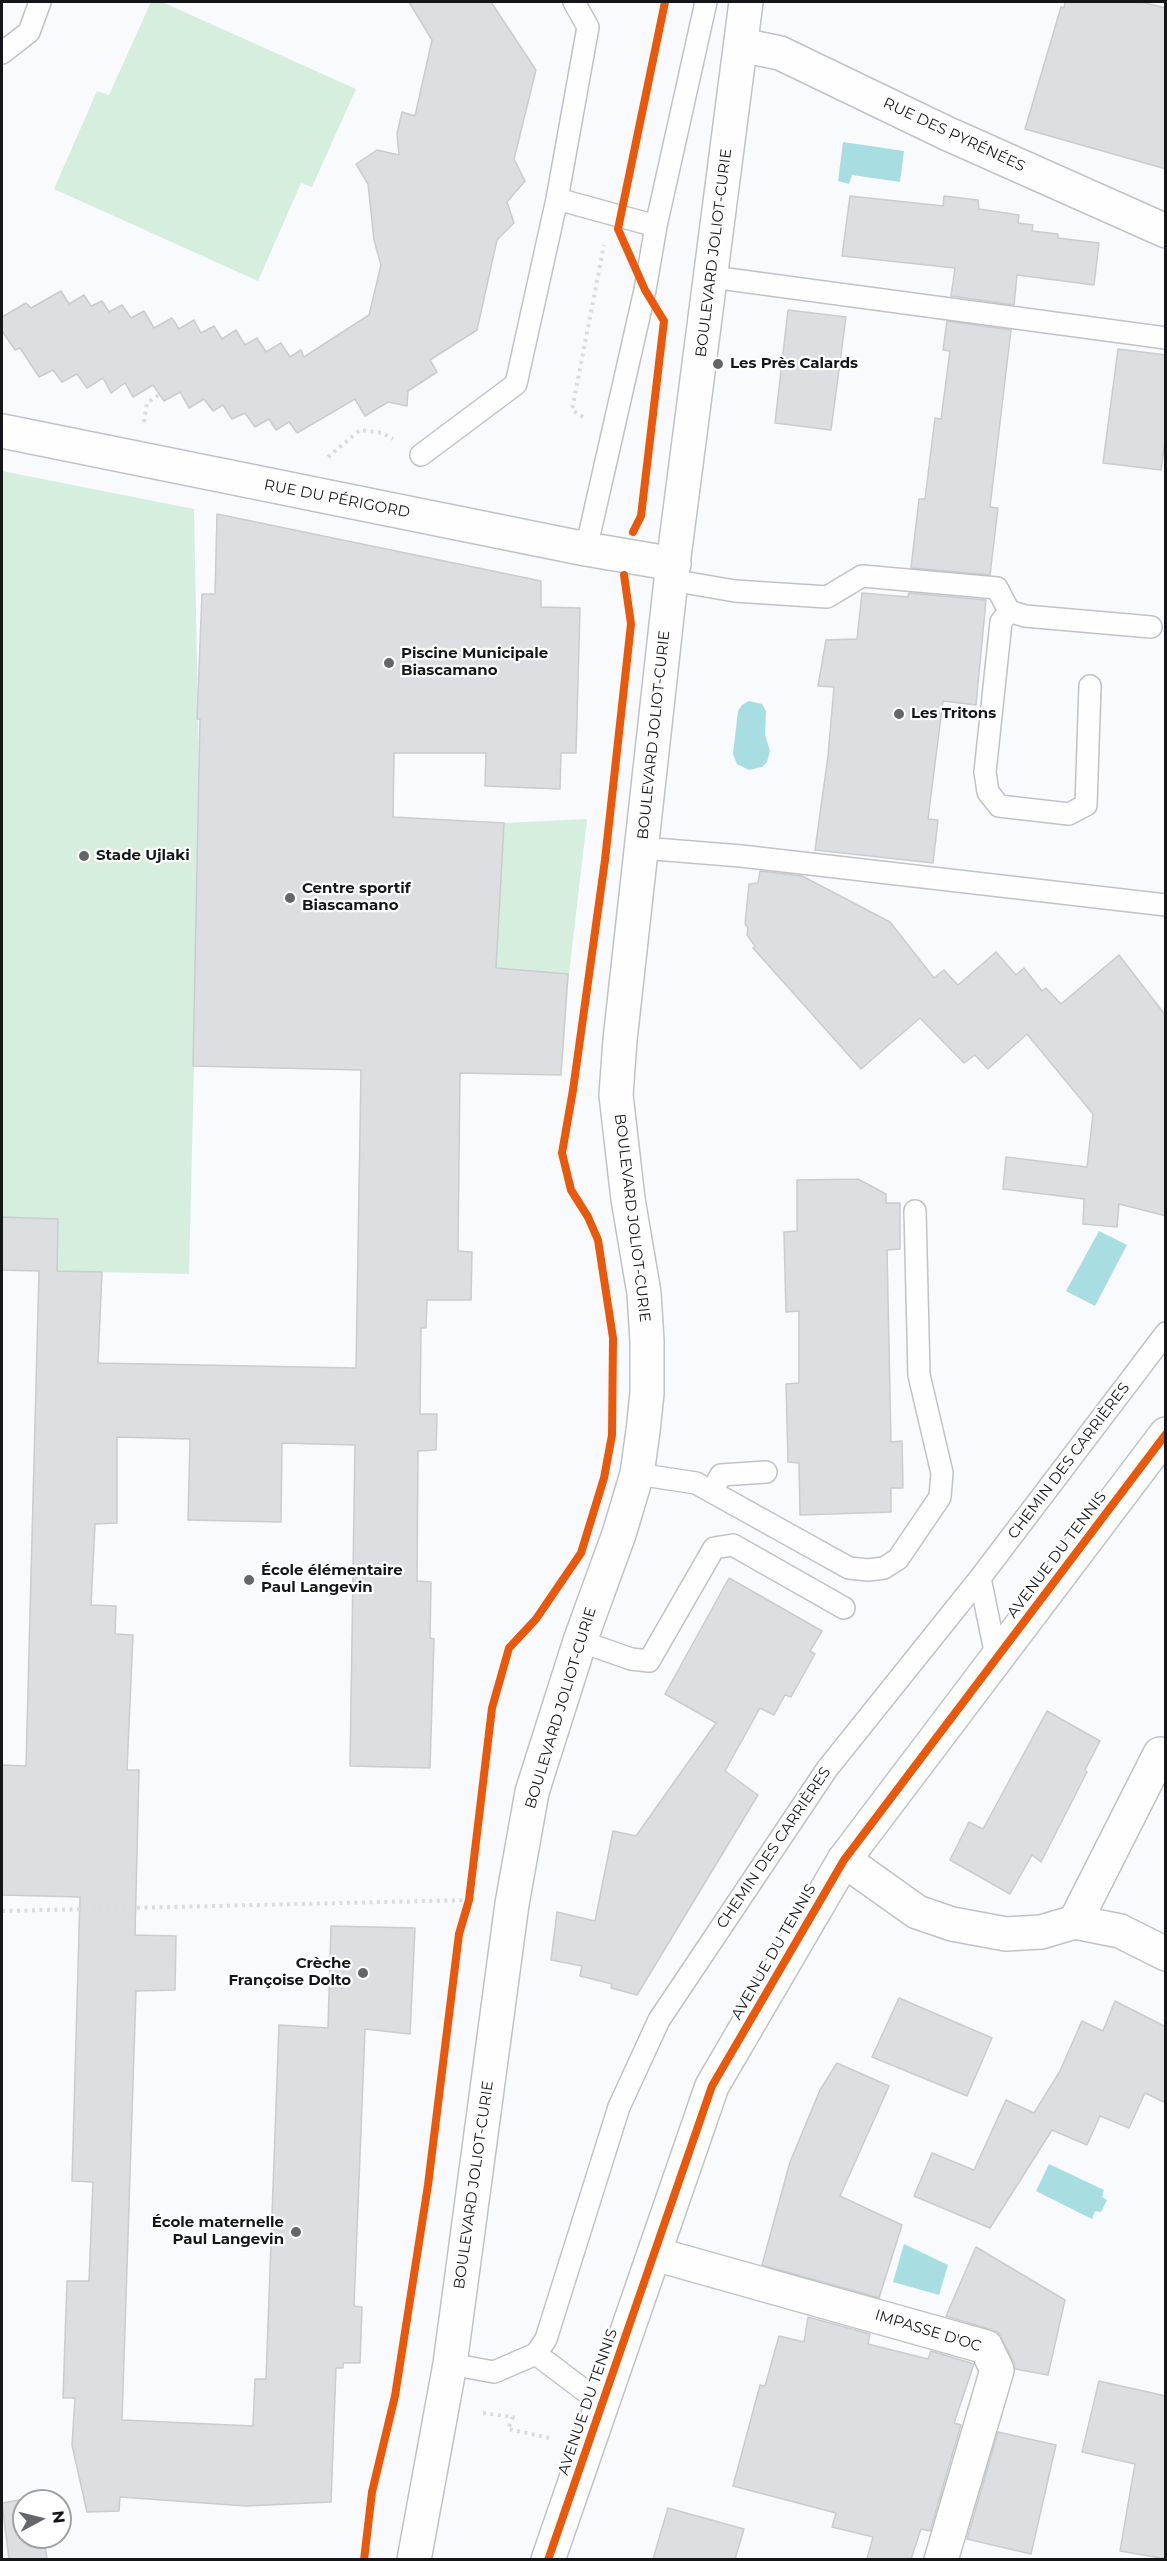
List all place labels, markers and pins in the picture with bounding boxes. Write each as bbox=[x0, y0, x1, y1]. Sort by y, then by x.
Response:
place label: Les Près Calards bbox=[730, 355, 858, 373]
marker: Les Près Calards bbox=[711, 357, 725, 371]
place label: Piscine Municipale Biascamano bbox=[401, 645, 548, 680]
marker: Piscine Municipale Biascamano bbox=[382, 656, 396, 670]
place label: Les Tritons bbox=[911, 705, 996, 723]
marker: Les Tritons bbox=[892, 707, 906, 721]
place label: Stade Ujlaki bbox=[96, 847, 190, 865]
marker: Stade Ujlaki bbox=[77, 849, 91, 863]
place label: Centre sportif Biascamano bbox=[302, 880, 411, 915]
marker: Centre sportif Biascamano bbox=[283, 891, 297, 905]
place label: École élémentaire Paul Langevin bbox=[261, 1562, 403, 1597]
marker: École élémentaire Paul Langevin bbox=[242, 1573, 256, 1587]
place label: Crèche Françoise Dolto bbox=[228, 1955, 351, 1990]
marker: Crèche Françoise Dolto bbox=[356, 1966, 370, 1980]
place label: École maternelle Paul Langevin bbox=[152, 2214, 284, 2249]
marker: École maternelle Paul Langevin bbox=[289, 2225, 303, 2239]

